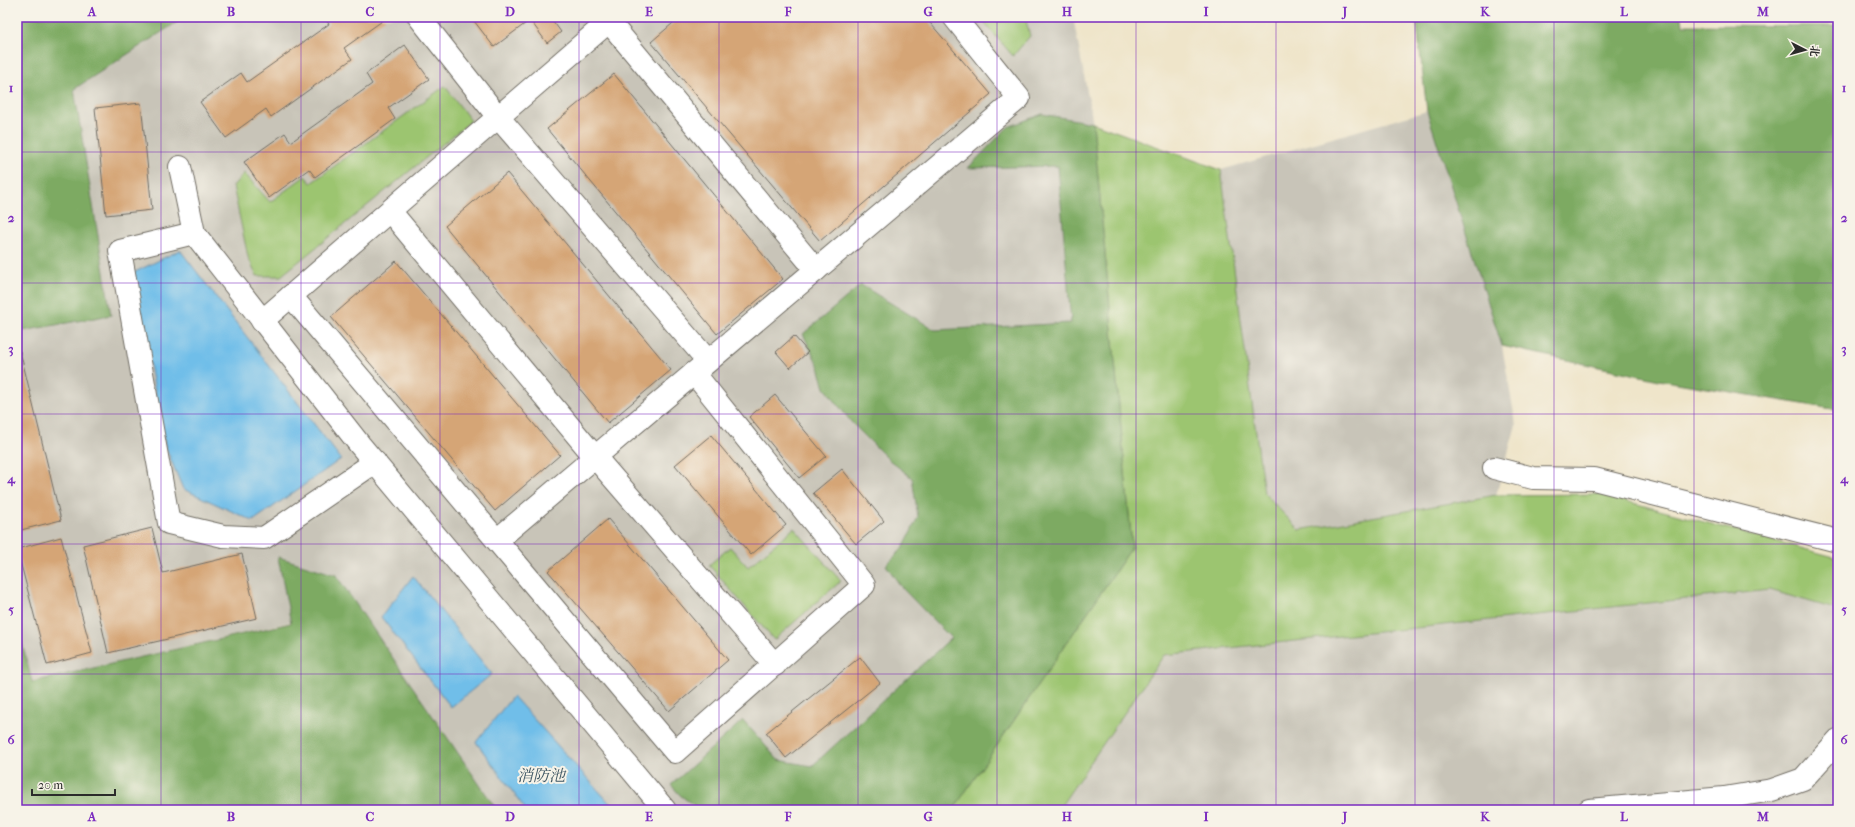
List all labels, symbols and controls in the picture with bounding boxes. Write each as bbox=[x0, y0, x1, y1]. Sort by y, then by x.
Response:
text: A bbox=[87, 4, 97, 19]
text: B bbox=[227, 4, 236, 19]
text: C bbox=[366, 4, 375, 19]
text: D bbox=[505, 4, 515, 19]
text: E bbox=[645, 4, 653, 19]
text: F bbox=[784, 4, 792, 19]
text: G bbox=[923, 4, 933, 19]
text: H bbox=[1062, 4, 1073, 19]
text: I bbox=[1203, 4, 1209, 19]
text: J bbox=[1341, 4, 1348, 20]
text: K bbox=[1480, 4, 1491, 19]
text: L bbox=[1620, 4, 1629, 19]
text: M bbox=[1756, 4, 1769, 19]
north arrow bbox=[1785, 30, 1825, 70]
text: 北 bbox=[1807, 45, 1821, 57]
text: 1 bbox=[9, 80, 14, 95]
text: 1 bbox=[1842, 80, 1847, 95]
text: 2 bbox=[8, 210, 15, 225]
text: 2 bbox=[1841, 210, 1848, 225]
text: 3 bbox=[8, 341, 14, 357]
text: 3 bbox=[1841, 341, 1847, 357]
text: 4 bbox=[6, 471, 16, 487]
text: 4 bbox=[1839, 471, 1849, 487]
text: 5 bbox=[8, 602, 14, 617]
text: 5 bbox=[1841, 602, 1847, 617]
text: 6 bbox=[7, 732, 15, 747]
text: 6 bbox=[1840, 732, 1848, 747]
water label: 消防池 bbox=[517, 766, 567, 785]
scale bar bbox=[32, 771, 115, 797]
text: 20 m bbox=[38, 778, 63, 792]
text: A bbox=[87, 809, 97, 824]
text: B bbox=[227, 809, 236, 824]
text: C bbox=[366, 809, 375, 824]
text: D bbox=[505, 809, 515, 824]
text: E bbox=[645, 809, 653, 824]
text: F bbox=[784, 809, 792, 824]
text: G bbox=[923, 809, 933, 824]
text: H bbox=[1062, 809, 1073, 824]
text: I bbox=[1203, 809, 1209, 824]
text: J bbox=[1341, 809, 1348, 825]
text: K bbox=[1480, 809, 1491, 824]
text: L bbox=[1620, 809, 1629, 824]
text: M bbox=[1756, 809, 1769, 824]

